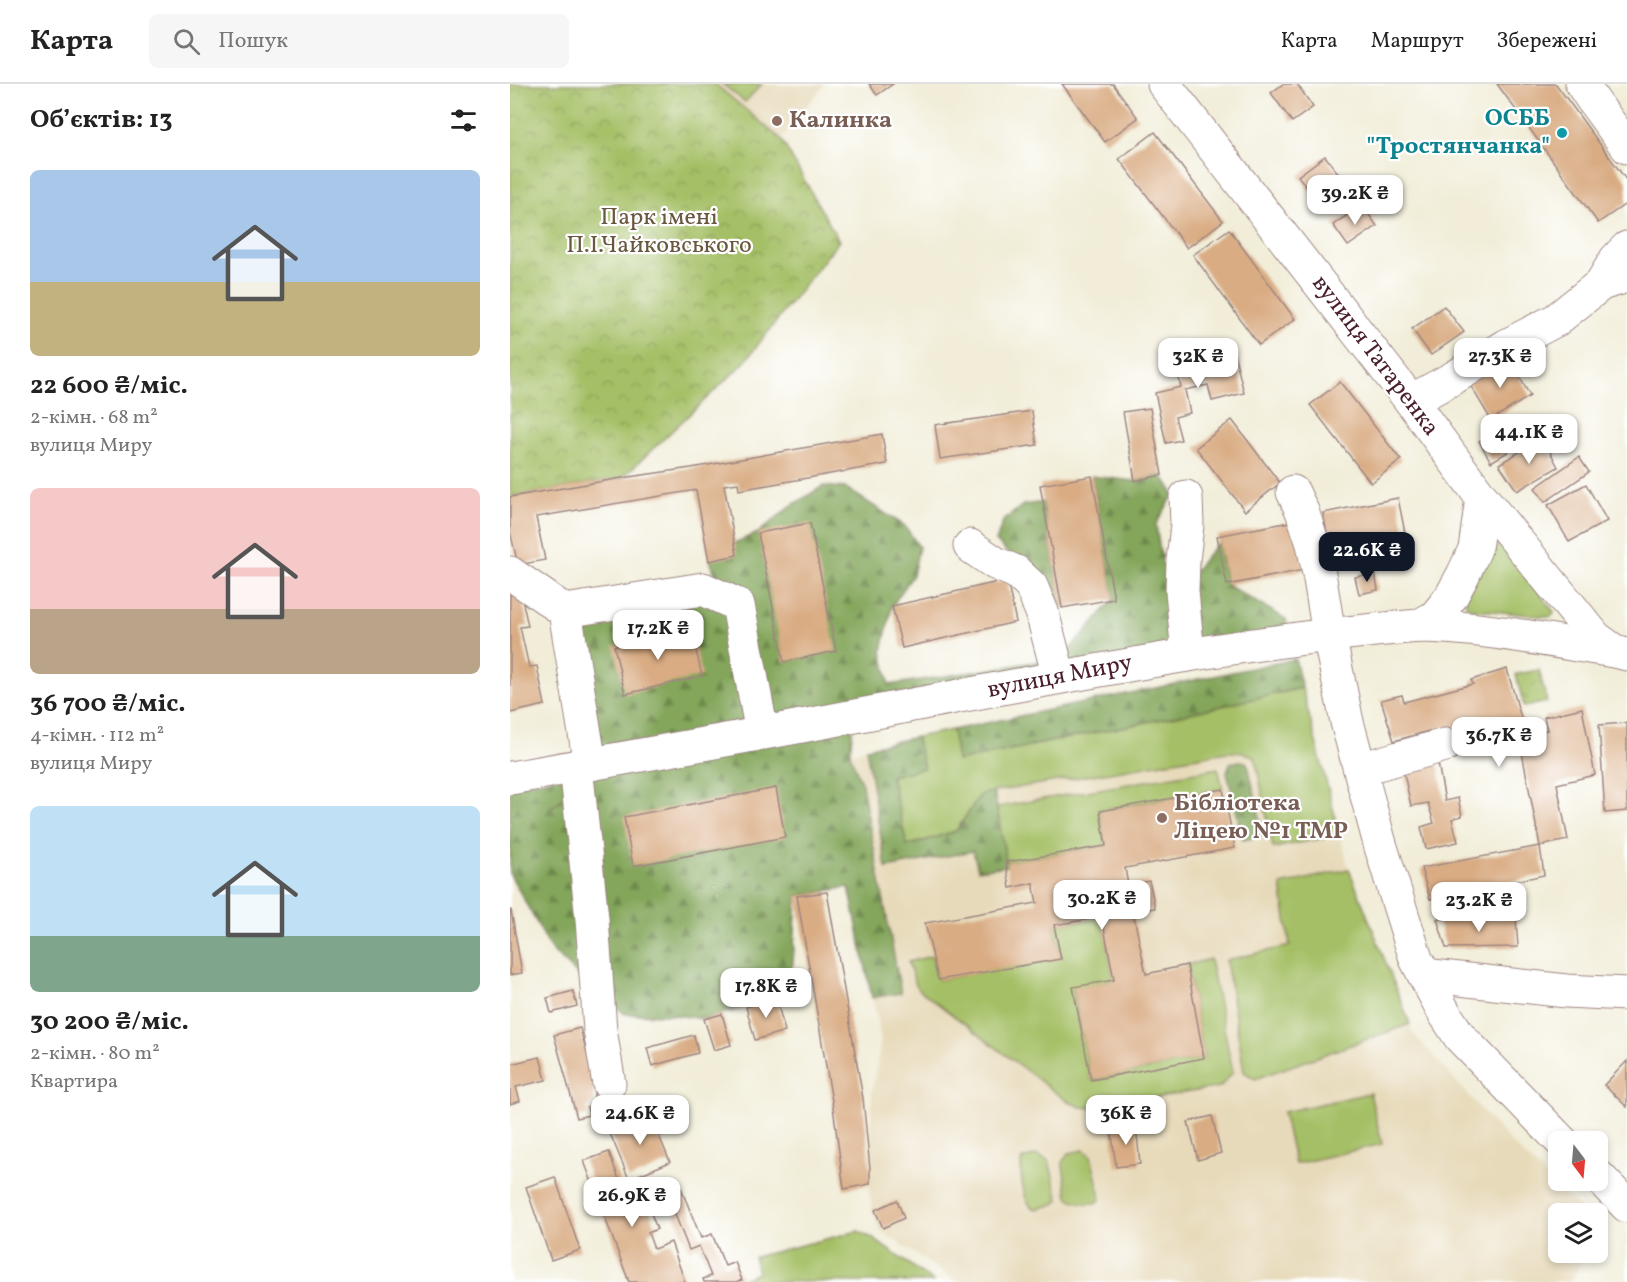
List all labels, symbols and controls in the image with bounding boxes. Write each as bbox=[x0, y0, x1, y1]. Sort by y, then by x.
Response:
search box bbox=[149, 14, 569, 68]
text: Карта bbox=[30, 22, 113, 61]
icon: search bbox=[170, 25, 203, 58]
text: Пошук bbox=[218, 26, 288, 57]
text: Карта bbox=[1281, 27, 1338, 56]
text: Маршрут bbox=[1371, 27, 1464, 56]
text: Збережені bbox=[1497, 27, 1597, 56]
text: Об’єктів: 13 bbox=[30, 102, 172, 138]
place label: ОСББ "Тростянчанка" bbox=[1366, 102, 1550, 164]
icon: filters bbox=[447, 104, 480, 137]
place label: Калинка bbox=[789, 104, 892, 138]
marker: Калинка bbox=[770, 114, 784, 128]
marker: ОСББ "Тростянчанка" bbox=[1555, 126, 1569, 140]
pin: 39.2K ₴ bbox=[1300, 175, 1410, 226]
text: 39.2K ₴ bbox=[1321, 180, 1389, 208]
park label: Парк імені П.І.Чайковського bbox=[566, 201, 752, 263]
icon: home bbox=[201, 209, 309, 317]
street label: вулиця Татаренка bbox=[1303, 268, 1447, 444]
pin: 32K ₴ bbox=[1156, 338, 1240, 389]
pin: 27.3K ₴ bbox=[1445, 338, 1555, 389]
text: 32K ₴ bbox=[1172, 343, 1224, 371]
text: 27.3K ₴ bbox=[1468, 343, 1532, 371]
text: 22 600 ₴/міс. bbox=[30, 368, 188, 404]
text: 2-кімн. · 68 m² bbox=[30, 404, 158, 432]
pin: 44.1K ₴ bbox=[1474, 414, 1584, 465]
text: 44.1K ₴ bbox=[1495, 419, 1563, 447]
text: вулиця Миру bbox=[30, 432, 152, 460]
icon: home bbox=[201, 527, 309, 635]
pin: 22.6K ₴ bbox=[1312, 532, 1422, 583]
text: 22.6K ₴ bbox=[1333, 537, 1401, 565]
pin: 17.2K ₴ bbox=[603, 610, 713, 661]
text: 17.2K ₴ bbox=[627, 615, 689, 643]
street label: вулиця Миру bbox=[985, 646, 1135, 708]
text: 36 700 ₴/міс. bbox=[30, 686, 186, 722]
pin: 36.7K ₴ bbox=[1444, 717, 1554, 768]
text: 4-кімн. · 112 m² bbox=[30, 722, 164, 750]
text: 36.7K ₴ bbox=[1466, 722, 1532, 750]
text: вулиця Миру bbox=[30, 750, 152, 778]
place label: Бібліотека Ліцею №1 ТМР bbox=[1174, 787, 1348, 849]
marker: Бібліотека Ліцею №1 ТМР bbox=[1155, 811, 1169, 825]
icon: home bbox=[201, 845, 309, 953]
pin: 30.2K ₴ bbox=[1047, 880, 1157, 931]
pin: 23.2K ₴ bbox=[1424, 882, 1534, 933]
text: 30.2K ₴ bbox=[1067, 885, 1137, 913]
text: 23.2K ₴ bbox=[1445, 887, 1513, 915]
pin: 17.8K ₴ bbox=[711, 968, 821, 1019]
text: 17.8K ₴ bbox=[734, 973, 798, 1001]
text: 30 200 ₴/міс. bbox=[30, 1004, 189, 1040]
text: 2-кімн. · 80 m² bbox=[30, 1040, 160, 1068]
text: Квартира bbox=[30, 1068, 118, 1096]
pin: 24.6K ₴ bbox=[585, 1095, 695, 1146]
pin: 36K ₴ bbox=[1084, 1095, 1168, 1146]
text: 24.6K ₴ bbox=[605, 1100, 675, 1128]
text: 36K ₴ bbox=[1100, 1100, 1152, 1128]
north arrow bbox=[1548, 1131, 1608, 1191]
map controls bbox=[1548, 1131, 1608, 1263]
pin: 26.9K ₴ bbox=[577, 1177, 687, 1228]
text: 26.9K ₴ bbox=[597, 1182, 667, 1210]
button: layers bbox=[1548, 1203, 1608, 1263]

